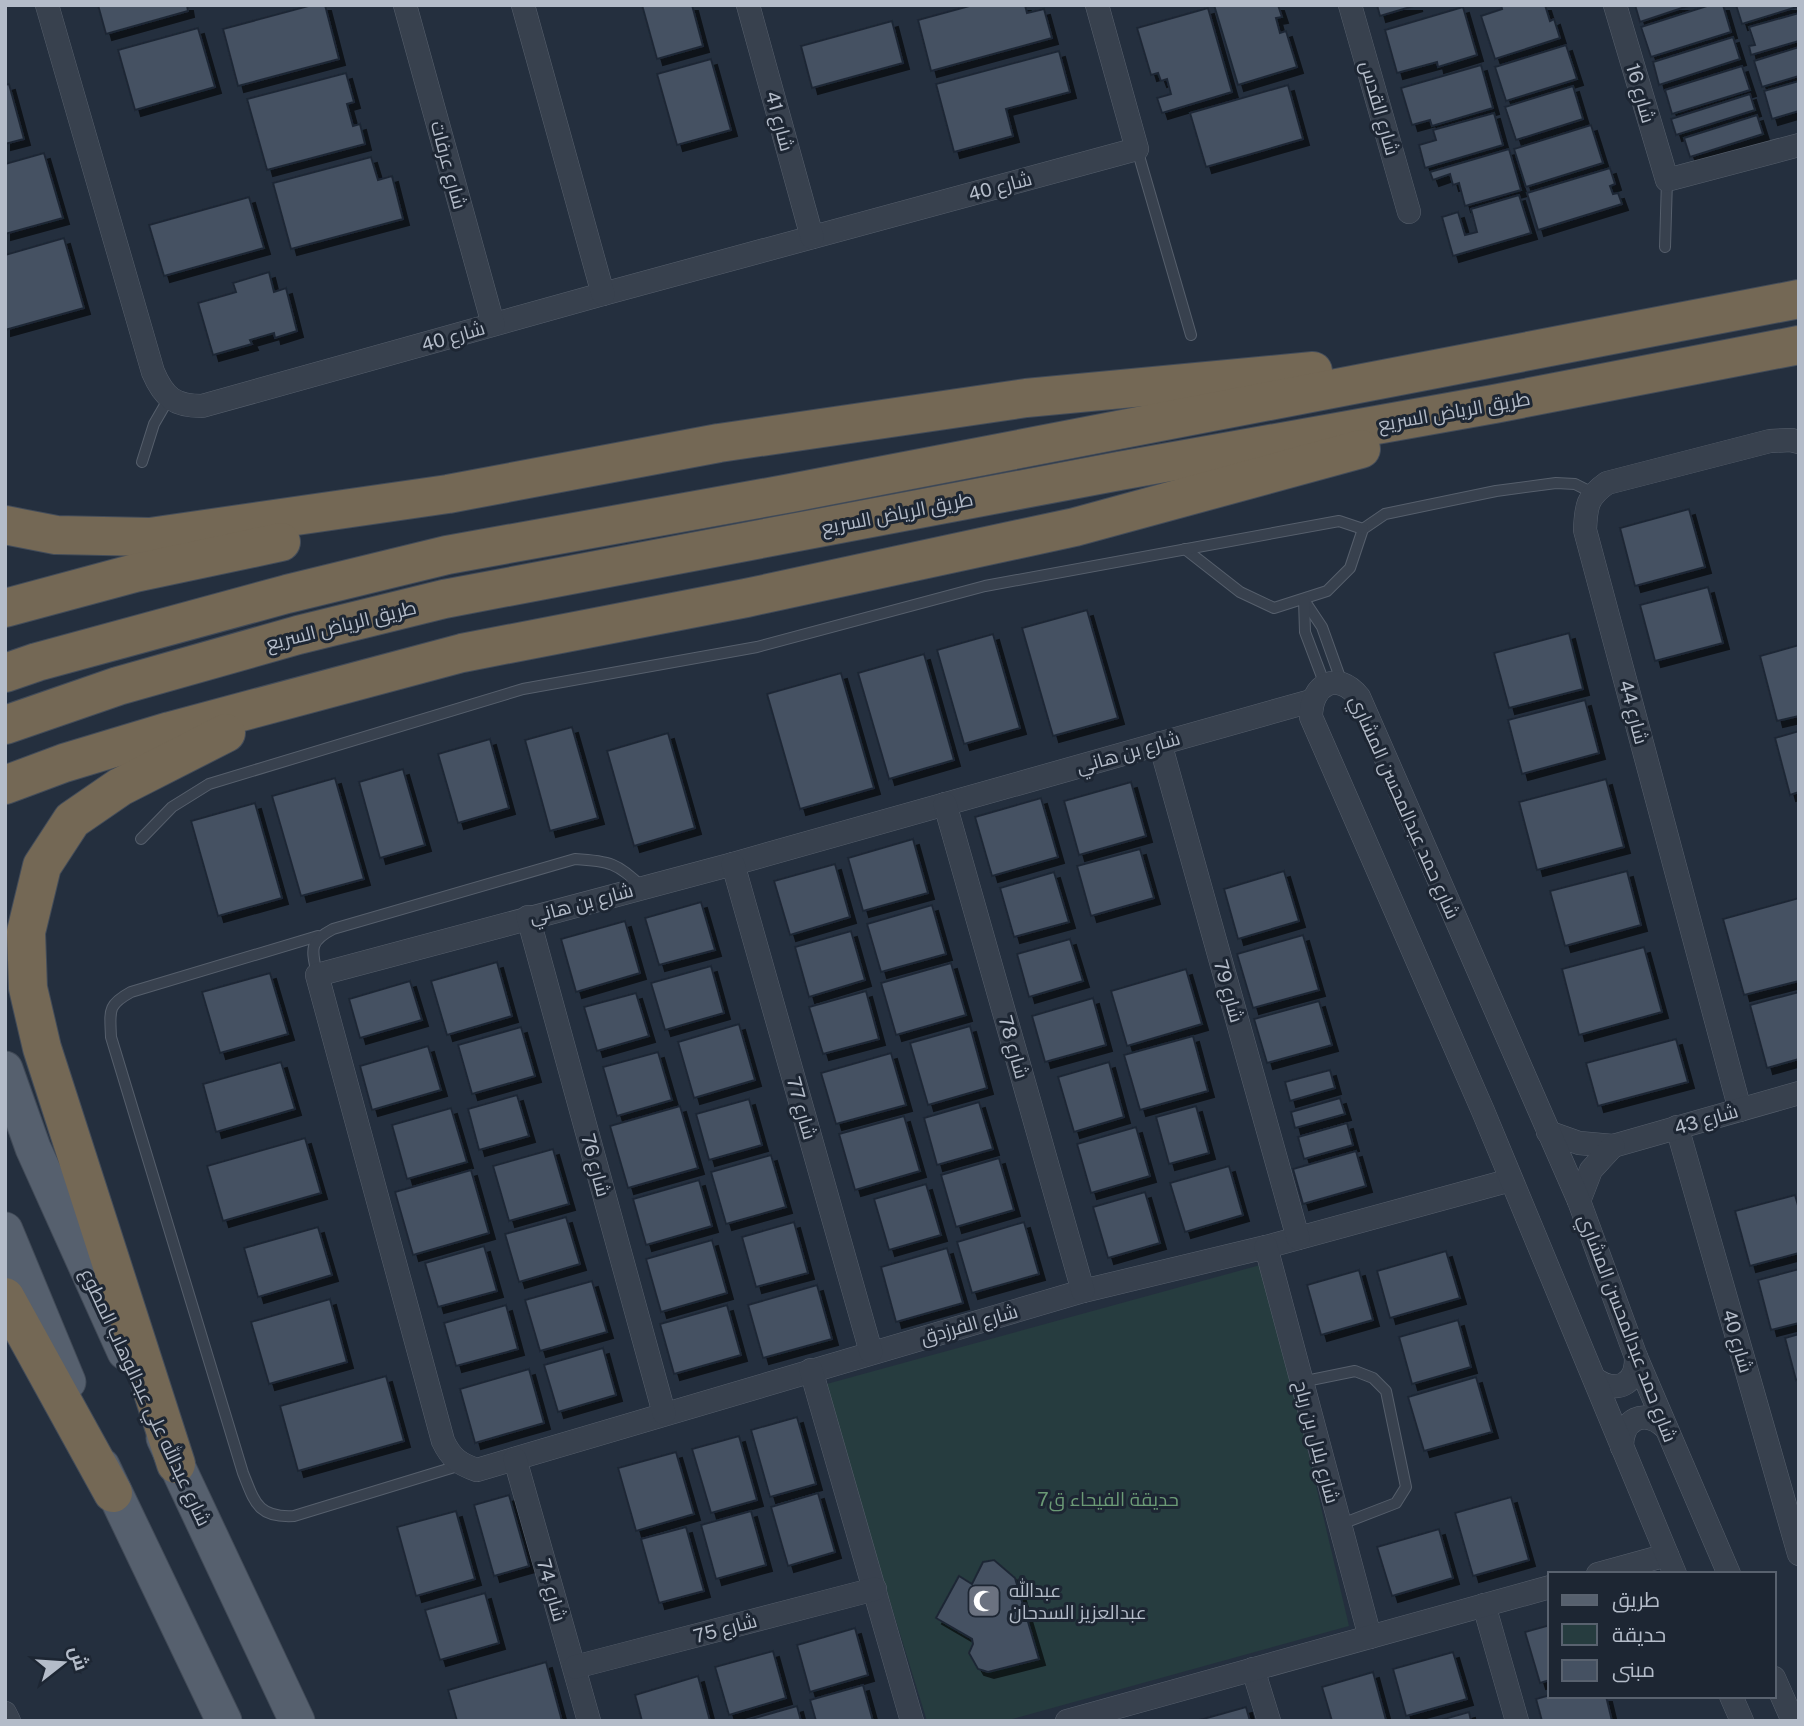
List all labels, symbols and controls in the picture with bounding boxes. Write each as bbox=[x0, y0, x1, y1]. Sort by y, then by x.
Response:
street label: شارع القدس bbox=[1353, 58, 1404, 159]
street label: شارع 16 bbox=[1619, 61, 1660, 126]
street label: شارع 41 bbox=[759, 89, 799, 154]
street label: شارع عرفات bbox=[424, 118, 471, 212]
street label: شارع 40 bbox=[966, 167, 1035, 208]
street label: شارع 40 bbox=[419, 316, 488, 358]
street label: طريق الرياض السريع bbox=[1376, 387, 1532, 438]
street label: طريق الرياض السريع bbox=[819, 487, 975, 541]
street label: طريق الرياض السريع bbox=[264, 596, 419, 657]
street label: شارع 44 bbox=[1612, 678, 1653, 747]
street label: شارع حمد عبدالمحسن المشاري bbox=[1342, 692, 1464, 924]
street label: شارع بن هاني bbox=[1074, 727, 1184, 781]
street label: شارع بن هاني bbox=[526, 879, 637, 931]
street label: شارع 79 bbox=[1207, 957, 1248, 1026]
street label: شارع 78 bbox=[992, 1013, 1033, 1082]
street label: شارع 77 bbox=[780, 1074, 821, 1143]
street label: شارع 43 bbox=[1672, 1099, 1741, 1141]
street label: شارع 76 bbox=[574, 1131, 615, 1200]
street label: شارع حمد عبدالمحسن المشاري bbox=[1571, 1211, 1682, 1446]
street label: شارع عبدالله علي عبدالوهاب المطوع bbox=[73, 1264, 216, 1531]
street label: شارع الفرزدق bbox=[918, 1300, 1021, 1351]
street label: شارع 40 bbox=[1716, 1307, 1758, 1376]
street label: شارع بلال بن رباح bbox=[1287, 1378, 1344, 1507]
park label: حديقة الفيحاء ق7 bbox=[1037, 1488, 1179, 1512]
street label: شارع 74 bbox=[530, 1556, 571, 1625]
legend bbox=[1548, 1572, 1776, 1698]
place label: عبدالله عبدالعزيز السدحان bbox=[1009, 1578, 1147, 1624]
mosque icon: عبدالله عبدالعزيز السدحان bbox=[965, 1582, 1003, 1620]
text: طريق bbox=[1612, 1587, 1660, 1613]
street label: شارع 75 bbox=[691, 1609, 760, 1650]
text: حديقة bbox=[1612, 1622, 1666, 1647]
north arrow bbox=[28, 1628, 98, 1698]
text: ش bbox=[64, 1643, 93, 1673]
text: مبنى bbox=[1612, 1657, 1655, 1683]

